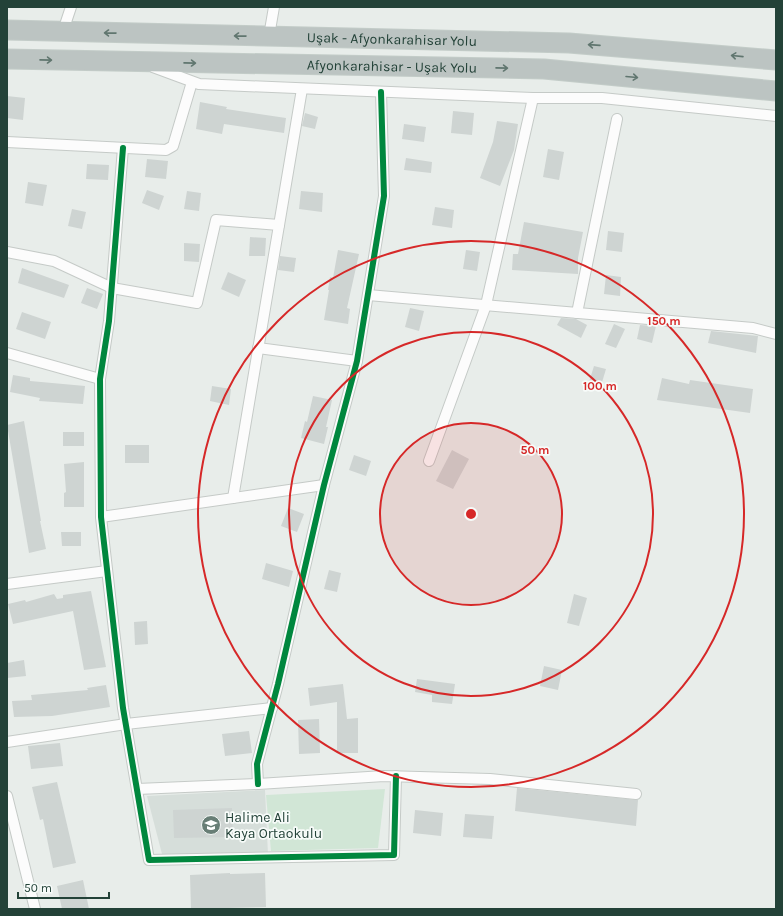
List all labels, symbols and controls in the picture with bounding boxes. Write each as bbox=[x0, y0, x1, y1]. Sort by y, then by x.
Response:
street label: Uşak - Afyonkarahisar Yolu bbox=[307, 28, 477, 49]
one-way arrow bbox=[104, 29, 117, 36]
one-way arrow bbox=[234, 32, 247, 39]
one-way arrow bbox=[588, 41, 601, 48]
one-way arrow bbox=[731, 52, 744, 59]
one-way arrow bbox=[39, 56, 52, 64]
street label: Afyonkarahisar - Uşak Yolu bbox=[307, 56, 477, 76]
one-way arrow bbox=[183, 59, 196, 66]
one-way arrow bbox=[495, 64, 508, 72]
one-way arrow bbox=[625, 73, 638, 81]
text: 150 m bbox=[647, 314, 681, 328]
text: 100 m bbox=[583, 379, 617, 393]
text: 50 m bbox=[521, 443, 550, 457]
centre of rings bbox=[464, 507, 478, 521]
place label: Halime Ali Kaya Ortaokulu bbox=[225, 809, 322, 842]
school or university icon: Halime Ali Kaya Ortaokulu bbox=[200, 814, 222, 836]
scale bar bbox=[18, 874, 109, 900]
text: 50 m bbox=[24, 881, 52, 895]

